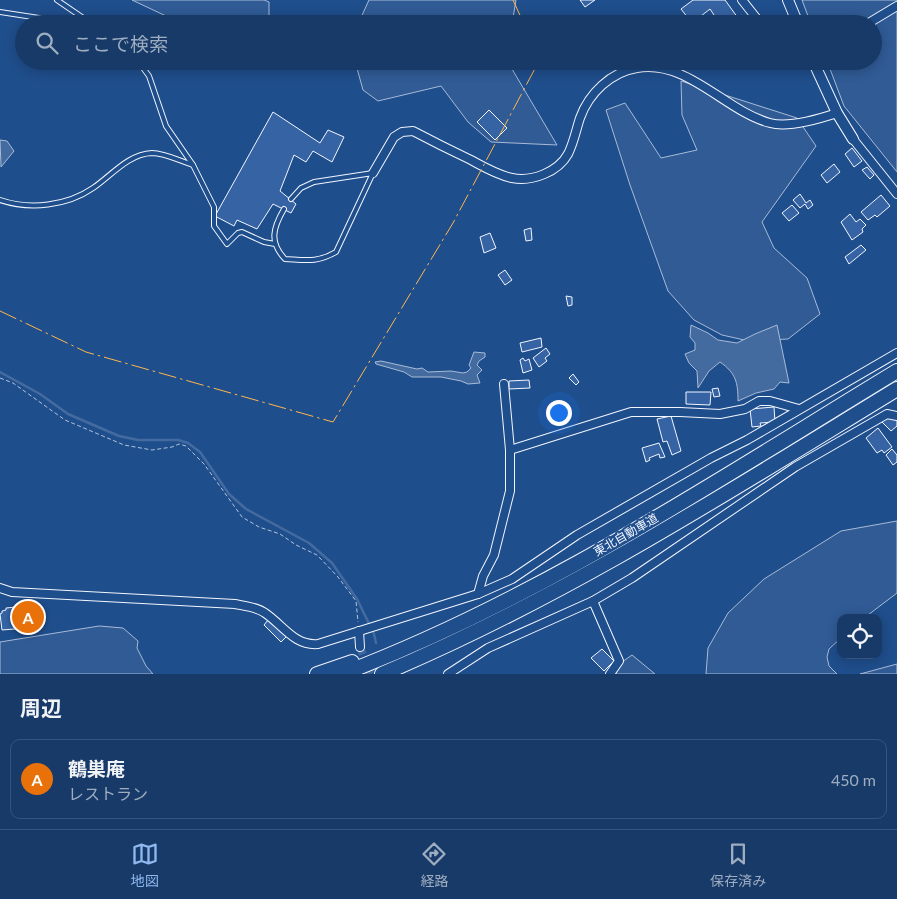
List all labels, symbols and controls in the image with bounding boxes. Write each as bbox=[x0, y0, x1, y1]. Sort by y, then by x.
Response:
search box bbox=[15, 15, 882, 70]
icon: search bbox=[33, 29, 61, 57]
text: ここで検索 bbox=[73, 32, 168, 55]
your location bbox=[546, 400, 572, 426]
street label: 東北自動車道 bbox=[591, 510, 661, 559]
pin: A bbox=[12, 598, 44, 636]
map controls bbox=[837, 614, 882, 659]
button: locate bbox=[837, 614, 882, 659]
text: 周辺 bbox=[20, 695, 62, 720]
text: 鶴巣庵 bbox=[68, 757, 125, 780]
text: A bbox=[31, 770, 43, 789]
text: 450 m bbox=[831, 770, 876, 789]
text: レストラン bbox=[68, 784, 148, 803]
tab: 地図 bbox=[131, 840, 159, 890]
tab: 経路 bbox=[420, 840, 448, 890]
tab: 保存済み bbox=[710, 840, 766, 890]

